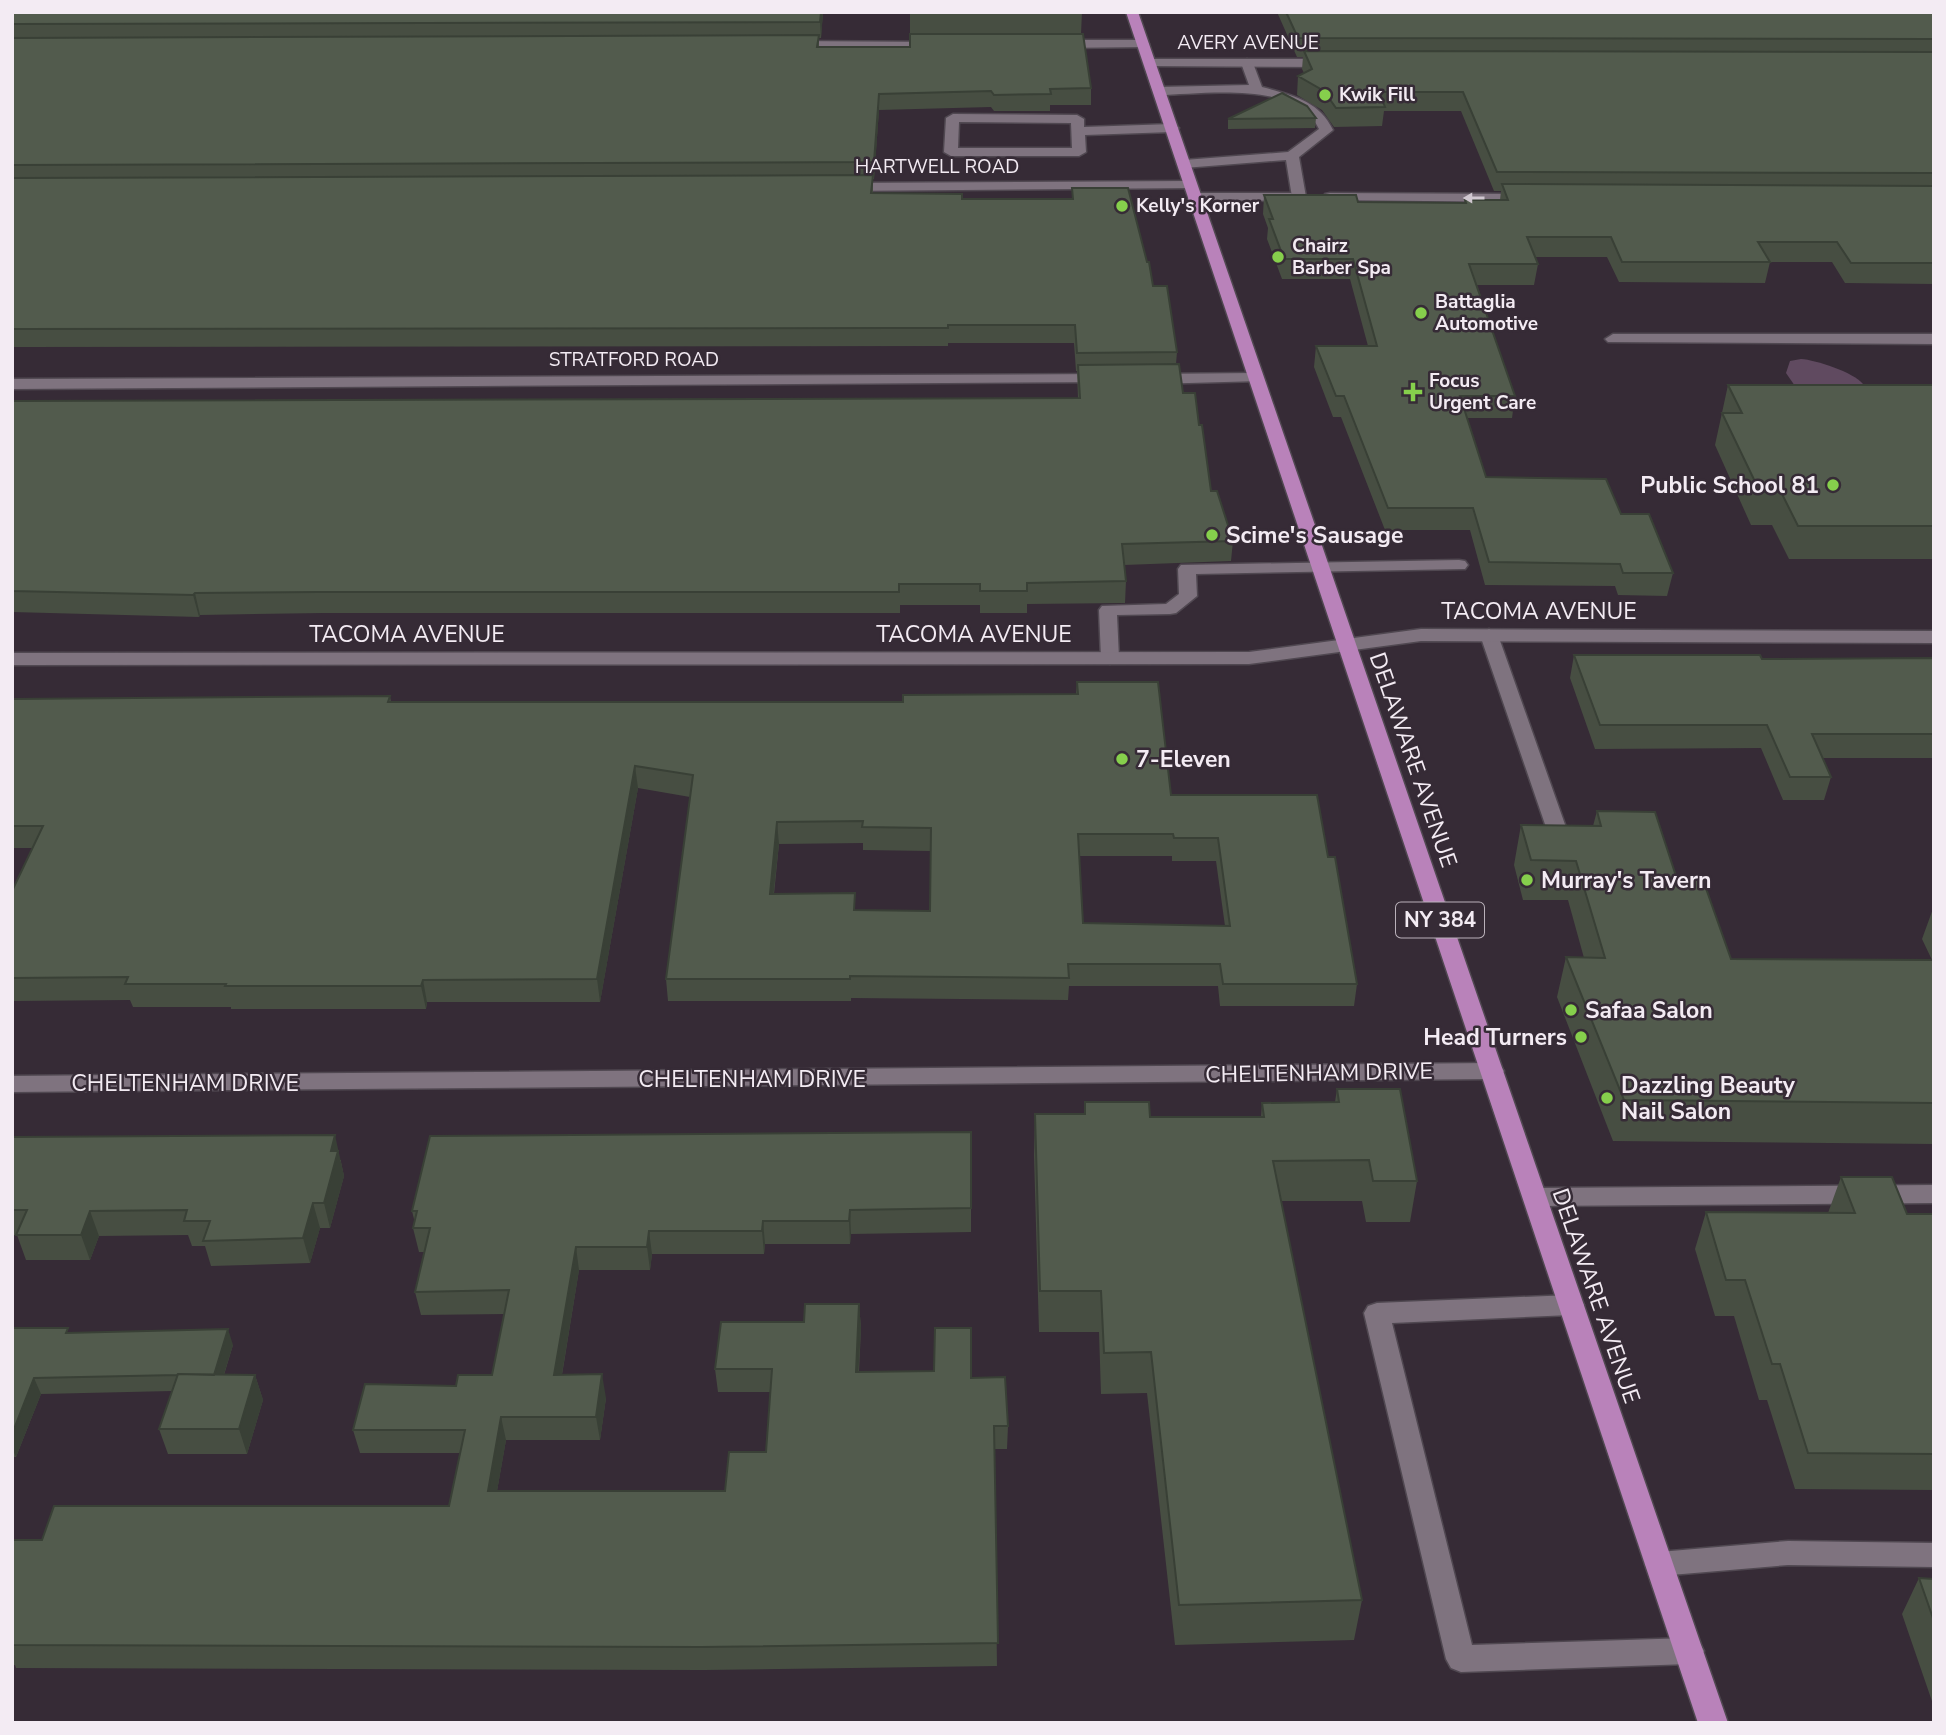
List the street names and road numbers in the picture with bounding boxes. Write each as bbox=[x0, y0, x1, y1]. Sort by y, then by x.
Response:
street label: AVERY AVENUE bbox=[1177, 30, 1319, 56]
street label: HARTWELL ROAD bbox=[855, 154, 1019, 180]
street label: STRATFORD ROAD bbox=[549, 347, 719, 373]
street label: TACOMA AVENUE bbox=[1441, 596, 1637, 627]
street label: TACOMA AVENUE bbox=[309, 619, 505, 650]
street label: TACOMA AVENUE bbox=[876, 619, 1072, 650]
street label: DELAWARE AVENUE bbox=[1362, 648, 1464, 872]
road number: NY 384 bbox=[1396, 902, 1484, 937]
street label: CHELTENHAM DRIVE bbox=[1205, 1056, 1433, 1090]
street label: CHELTENHAM DRIVE bbox=[638, 1064, 866, 1095]
street label: CHELTENHAM DRIVE bbox=[71, 1068, 299, 1099]
street label: DELAWARE AVENUE bbox=[1545, 1184, 1647, 1408]

